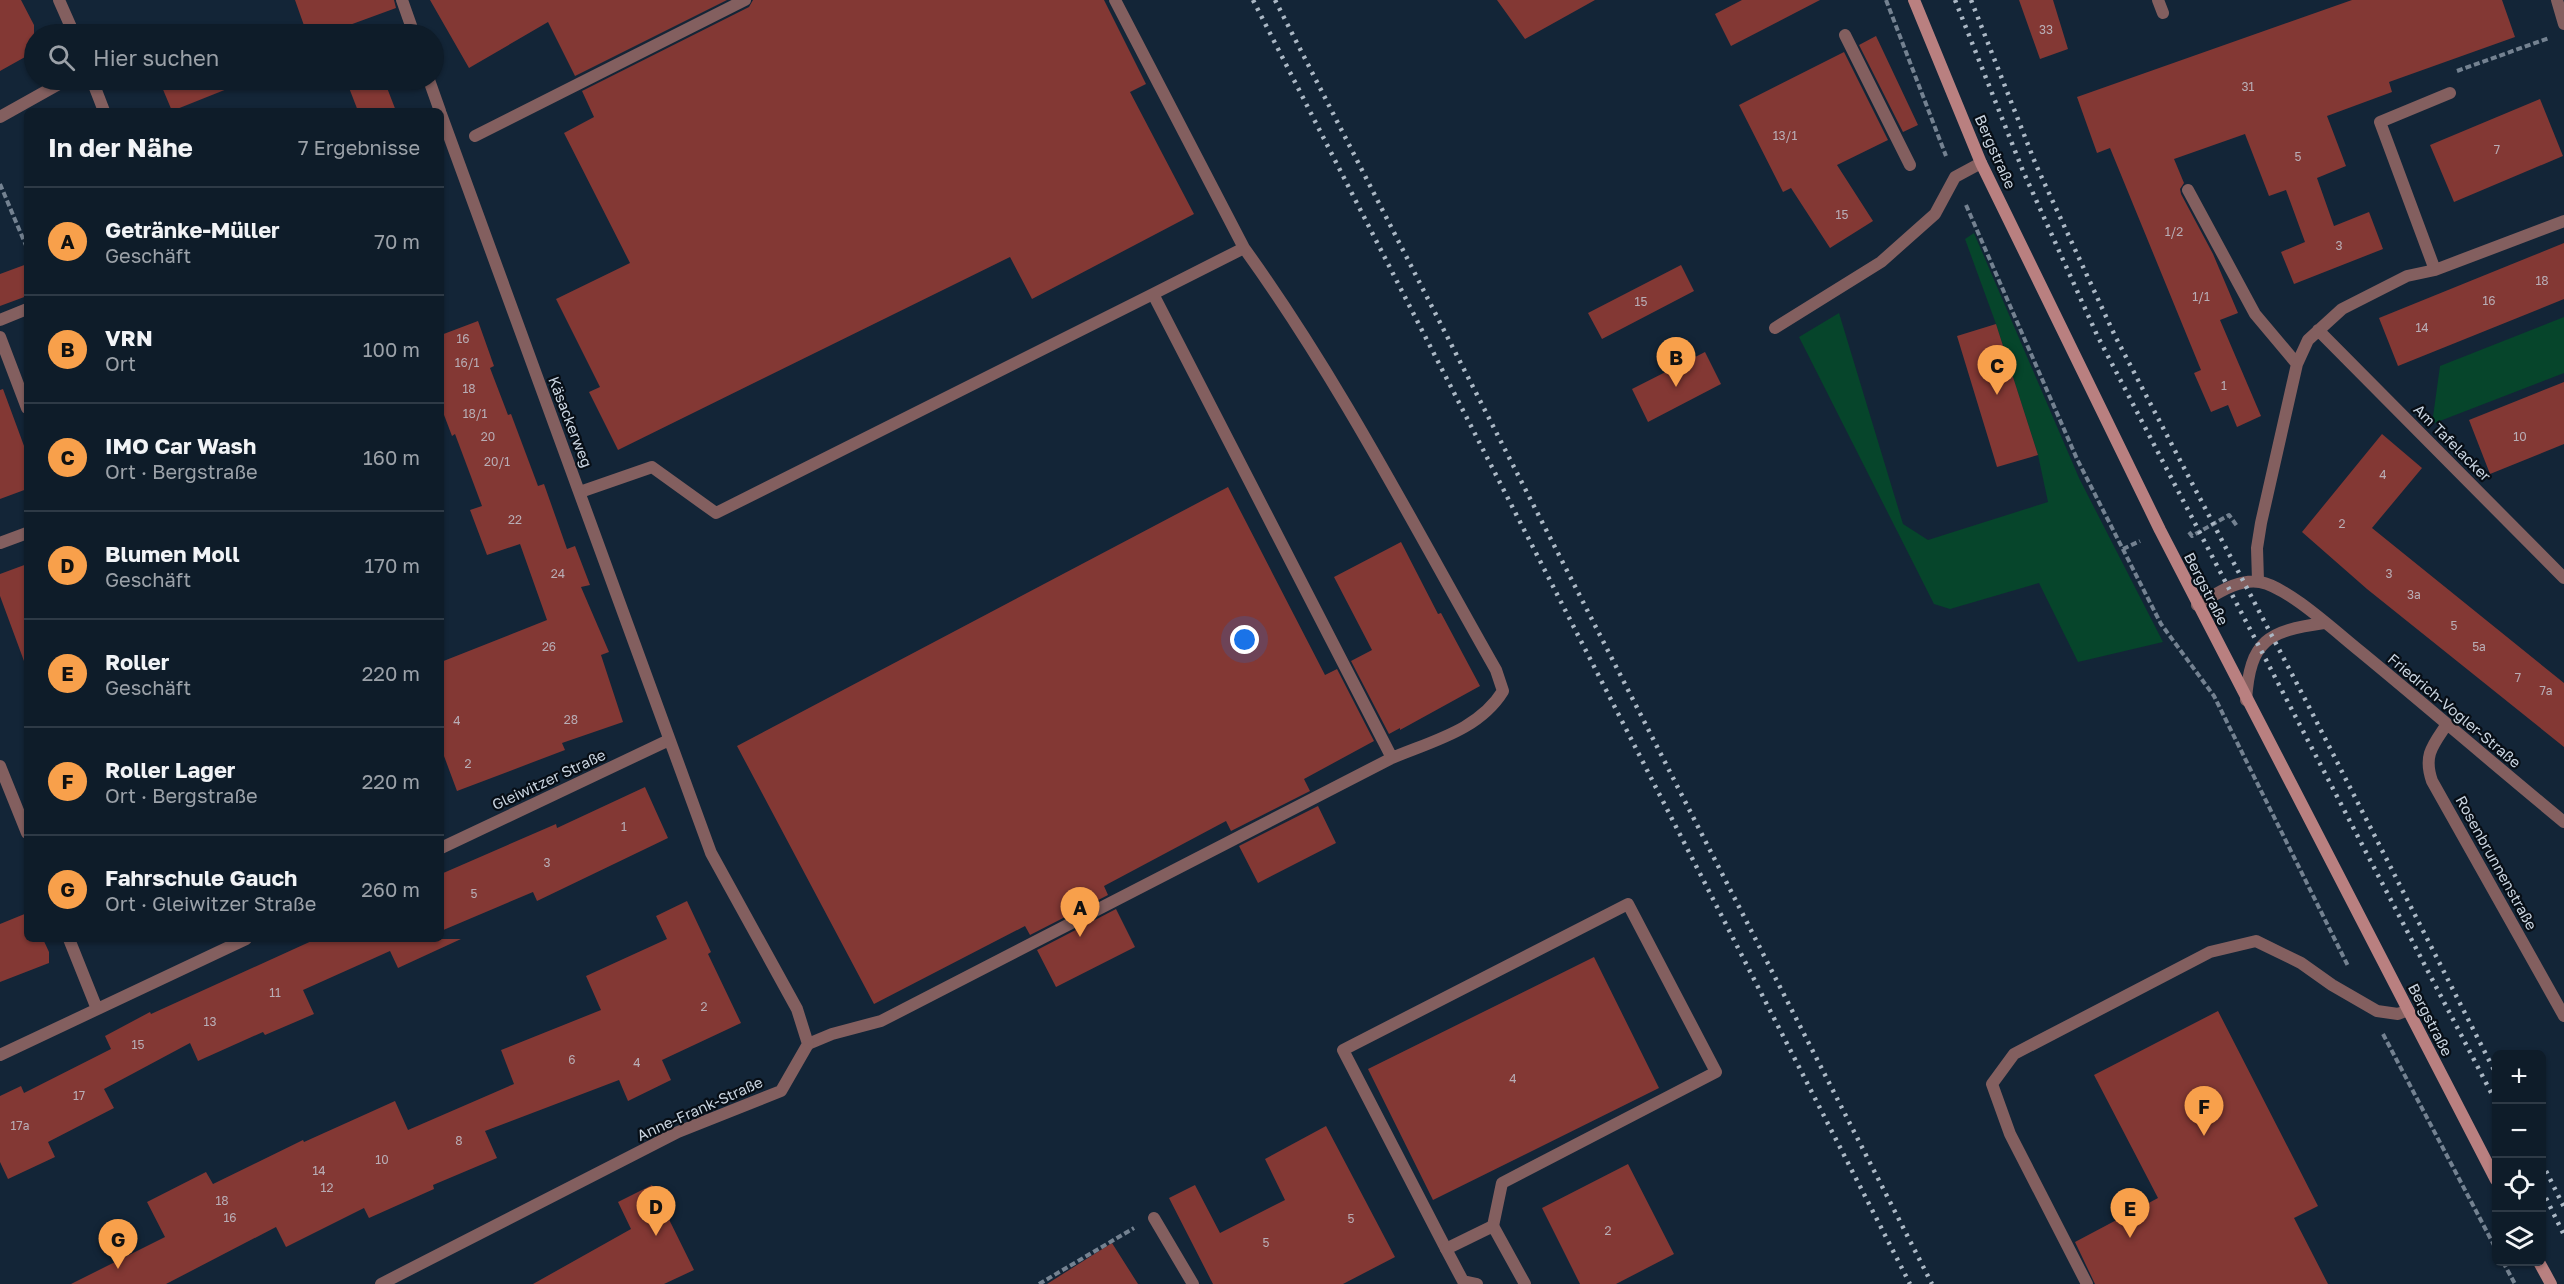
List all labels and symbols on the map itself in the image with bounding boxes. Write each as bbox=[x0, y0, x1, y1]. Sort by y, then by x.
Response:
house number: 33 bbox=[2039, 22, 2053, 37]
house number: 31 bbox=[2242, 79, 2255, 94]
street label: Bergstraße bbox=[1972, 112, 2020, 192]
house number: 13/1 bbox=[1773, 128, 1797, 143]
house number: 7 bbox=[2494, 142, 2500, 157]
house number: 5 bbox=[2295, 149, 2302, 164]
house number: 15 bbox=[1836, 207, 1848, 222]
house number: 1/2 bbox=[2165, 224, 2183, 239]
house number: 3 bbox=[2335, 238, 2343, 253]
house number: 18 bbox=[2535, 273, 2549, 288]
house number: 1/1 bbox=[2192, 289, 2210, 304]
house number: 16 bbox=[2482, 293, 2496, 308]
house number: 15 bbox=[1635, 294, 1647, 309]
house number: 14 bbox=[2415, 320, 2429, 335]
house number: 16 bbox=[456, 331, 470, 346]
pin: B bbox=[1656, 338, 1696, 387]
pin: C bbox=[1978, 346, 2016, 395]
house number: 16/1 bbox=[455, 355, 480, 370]
street label: Käsackerweg bbox=[545, 373, 597, 470]
house number: 1 bbox=[2221, 378, 2227, 393]
house number: 18 bbox=[462, 381, 476, 396]
street label: Am Tafelacker bbox=[2410, 400, 2495, 485]
house number: 18/1 bbox=[463, 406, 488, 421]
house number: 20 bbox=[481, 429, 495, 444]
house number: 10 bbox=[2513, 429, 2527, 444]
house number: 20/1 bbox=[484, 454, 510, 469]
house number: 4 bbox=[2379, 467, 2387, 482]
house number: 22 bbox=[508, 512, 522, 527]
house number: 2 bbox=[2339, 516, 2346, 531]
street label: Bergstraße bbox=[2181, 549, 2233, 628]
house number: 24 bbox=[551, 566, 565, 581]
house number: 3 bbox=[2385, 566, 2393, 581]
house number: 3a bbox=[2407, 587, 2421, 602]
house number: 5 bbox=[2451, 618, 2458, 633]
your location bbox=[1230, 625, 1259, 654]
house number: 26 bbox=[542, 639, 556, 654]
house number: 5a bbox=[2472, 639, 2486, 654]
street label: Friedrich-Vogler-Straße bbox=[2385, 649, 2525, 771]
house number: 7 bbox=[2515, 670, 2521, 685]
house number: 7a bbox=[2539, 683, 2553, 698]
house number: 28 bbox=[564, 712, 578, 727]
house number: 4 bbox=[453, 713, 461, 728]
street label: Gleiwitzer Straße bbox=[489, 745, 608, 813]
house number: 2 bbox=[465, 756, 472, 771]
street label: Rosenbrunnenstraße bbox=[2452, 792, 2541, 933]
house number: 1 bbox=[621, 819, 627, 834]
house number: 3 bbox=[543, 855, 551, 870]
house number: 5 bbox=[471, 886, 478, 901]
pin: A bbox=[1060, 888, 1100, 937]
street label: Bergstraße bbox=[2405, 980, 2457, 1059]
house number: 11 bbox=[269, 985, 281, 1000]
house number: 2 bbox=[701, 999, 708, 1014]
house number: 13 bbox=[204, 1014, 216, 1029]
house number: 15 bbox=[132, 1037, 144, 1052]
house number: 6 bbox=[568, 1052, 576, 1067]
house number: 4 bbox=[633, 1055, 641, 1070]
house number: 4 bbox=[1509, 1071, 1517, 1086]
street label: Anne-Frank-Straße bbox=[634, 1072, 765, 1144]
pin: F bbox=[2184, 1086, 2224, 1136]
house number: 17 bbox=[73, 1088, 85, 1103]
house number: 17a bbox=[11, 1118, 29, 1133]
house number: 8 bbox=[455, 1133, 463, 1148]
house number: 10 bbox=[375, 1152, 389, 1167]
house number: 14 bbox=[312, 1163, 326, 1178]
house number: 12 bbox=[321, 1180, 333, 1195]
pin: D bbox=[636, 1186, 676, 1236]
pin: E bbox=[2110, 1188, 2150, 1238]
house number: 18 bbox=[215, 1193, 229, 1208]
house number: 16 bbox=[223, 1210, 237, 1225]
house number: 5 bbox=[1348, 1211, 1355, 1226]
pin: G bbox=[98, 1220, 138, 1269]
house number: 2 bbox=[1605, 1223, 1612, 1238]
house number: 5 bbox=[1263, 1235, 1270, 1250]

